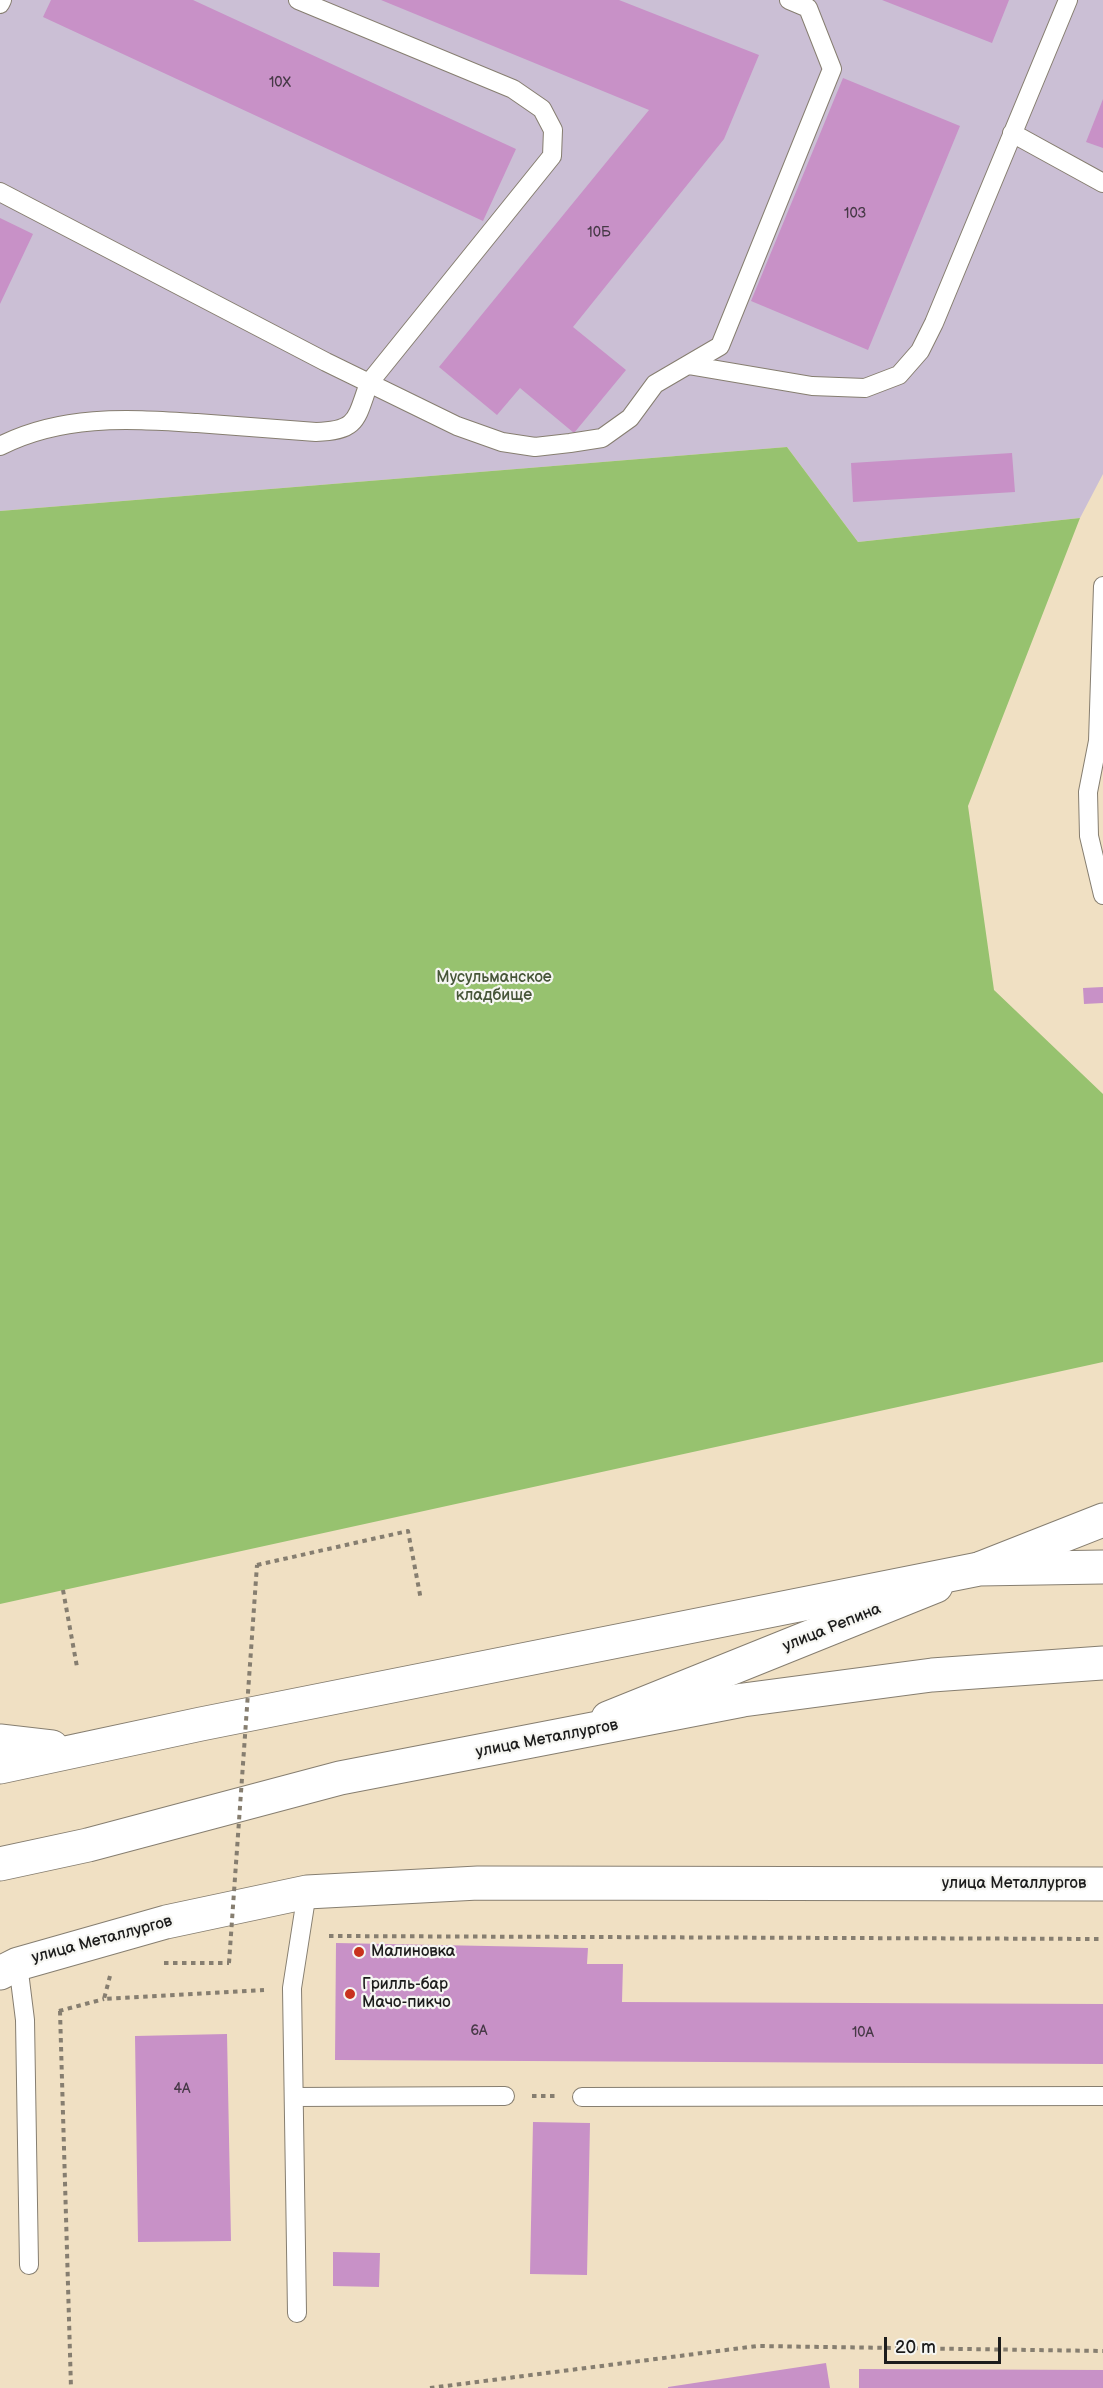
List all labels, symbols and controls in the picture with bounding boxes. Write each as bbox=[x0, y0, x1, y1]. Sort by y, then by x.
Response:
house number: 10Х bbox=[269, 75, 291, 91]
house number: 10З bbox=[844, 206, 866, 222]
house number: 10Б bbox=[587, 225, 611, 241]
park label: Мусульманское кладбище bbox=[436, 968, 552, 1006]
street label: улица Репина bbox=[780, 1600, 884, 1656]
street label: улица Металлургов bbox=[474, 1716, 620, 1762]
street label: улица Металлургов bbox=[942, 1874, 1086, 1894]
street label: улица Металлургов bbox=[30, 1912, 174, 1968]
place label: Малиновка bbox=[371, 1942, 455, 1962]
marker: Малиновка bbox=[352, 1945, 366, 1959]
place label: Грилль-бар Мачо-пикчо bbox=[362, 1975, 451, 2013]
marker: Грилль-бар Мачо-пикчо bbox=[343, 1987, 357, 2001]
house number: 6А bbox=[470, 2023, 488, 2039]
house number: 10А bbox=[852, 2025, 874, 2041]
house number: 4А bbox=[173, 2081, 191, 2097]
scale bar bbox=[887, 2325, 1004, 2363]
text: 20 m bbox=[895, 2337, 936, 2358]

